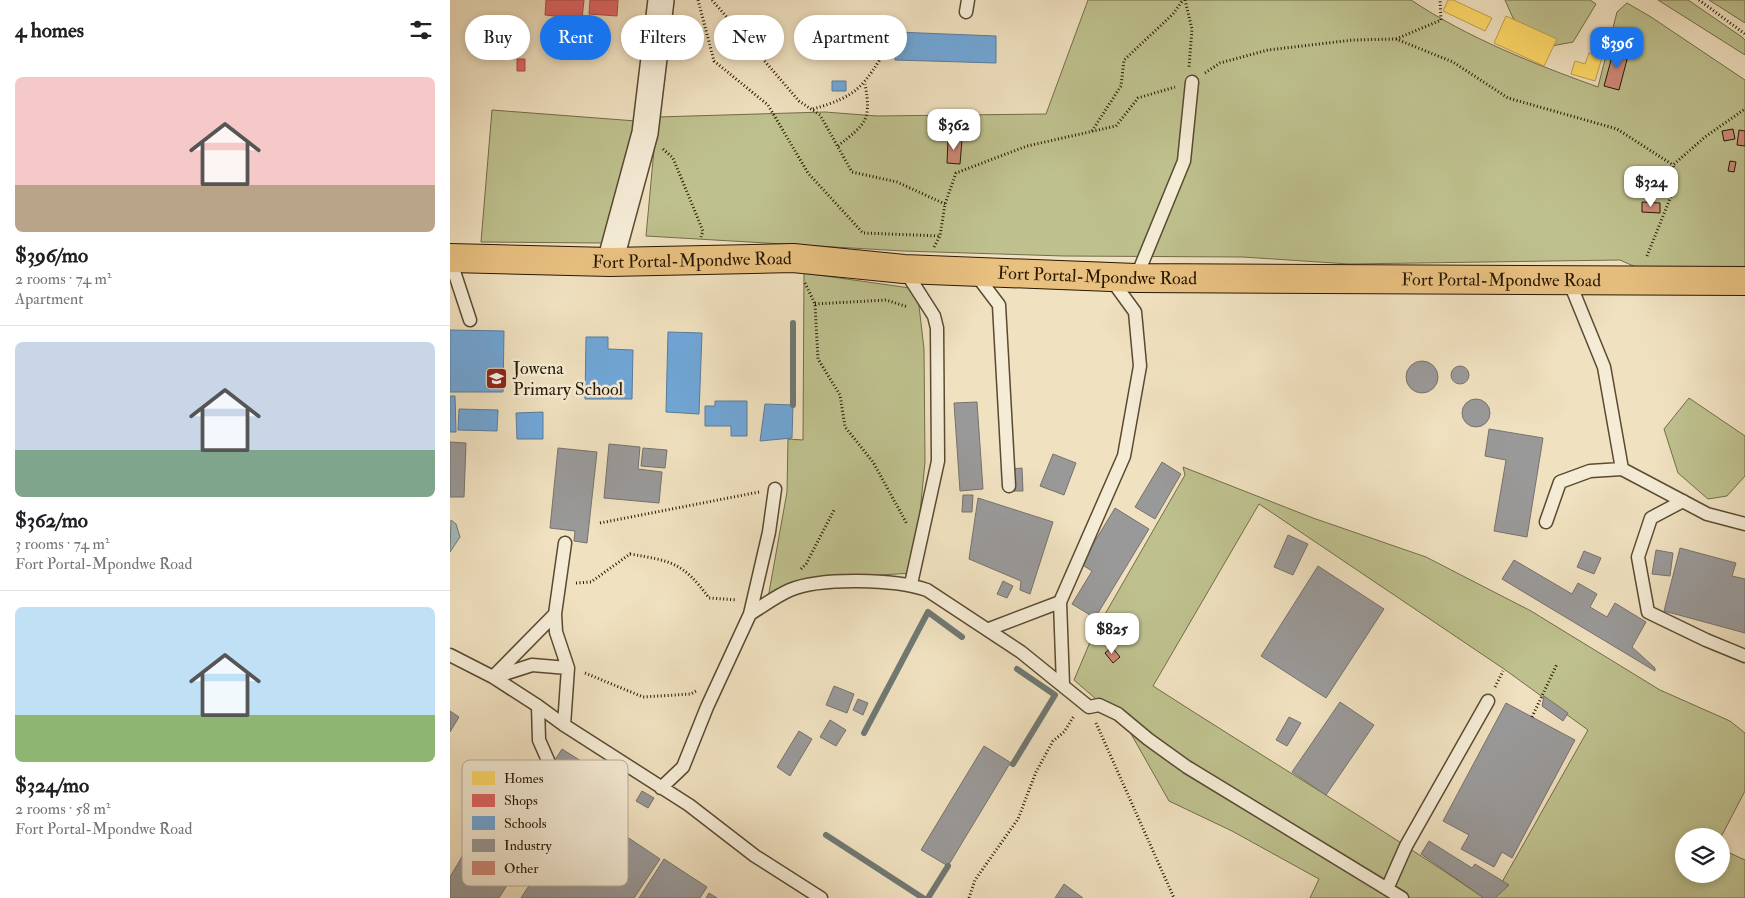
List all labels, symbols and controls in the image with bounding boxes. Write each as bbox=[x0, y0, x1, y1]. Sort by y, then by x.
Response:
chip: Buy bbox=[465, 15, 530, 60]
chip: Rent bbox=[540, 15, 611, 60]
chip: Filters bbox=[621, 15, 704, 60]
chip: New bbox=[714, 15, 784, 60]
chip: Apartment bbox=[794, 15, 907, 60]
icon: filters bbox=[407, 16, 435, 44]
text: 4 homes bbox=[15, 17, 84, 44]
pin: $396 bbox=[1587, 27, 1647, 69]
text: $396 bbox=[1601, 33, 1633, 53]
pin: $362 bbox=[924, 108, 984, 151]
icon: home bbox=[180, 109, 270, 199]
text: $362 bbox=[938, 115, 970, 135]
pin: $324 bbox=[1621, 166, 1681, 208]
text: $324 bbox=[1635, 172, 1667, 192]
text: $396/mo bbox=[15, 242, 88, 269]
street label: Fort Portal-Mpondwe Road bbox=[592, 247, 792, 274]
street label: Fort Portal-Mpondwe Road bbox=[997, 262, 1197, 290]
street label: Fort Portal-Mpondwe Road bbox=[1401, 268, 1601, 292]
text: 2 rooms · 74 m² bbox=[15, 269, 111, 289]
text: Apartment bbox=[15, 289, 83, 309]
place label: Jowena Primary School bbox=[512, 357, 624, 401]
school or university icon: Jowena Primary School bbox=[485, 366, 509, 390]
icon: home bbox=[180, 375, 270, 465]
text: $362/mo bbox=[15, 507, 88, 534]
text: 3 rooms · 74 m² bbox=[15, 534, 109, 554]
text: Fort Portal-Mpondwe Road bbox=[15, 554, 192, 574]
pin: $825 bbox=[1082, 612, 1142, 655]
text: $825 bbox=[1096, 619, 1128, 639]
icon: home bbox=[180, 640, 270, 730]
legend bbox=[462, 760, 628, 886]
text: Homes bbox=[504, 770, 544, 787]
text: $324/mo bbox=[15, 772, 89, 799]
text: Shops bbox=[504, 792, 538, 810]
text: 2 rooms · 58 m² bbox=[15, 799, 110, 819]
text: Schools bbox=[504, 815, 547, 832]
text: Fort Portal-Mpondwe Road bbox=[15, 819, 192, 839]
map controls bbox=[1675, 828, 1730, 883]
button: layers bbox=[1675, 828, 1730, 883]
text: Industry bbox=[504, 837, 553, 855]
text: Other bbox=[504, 860, 539, 877]

